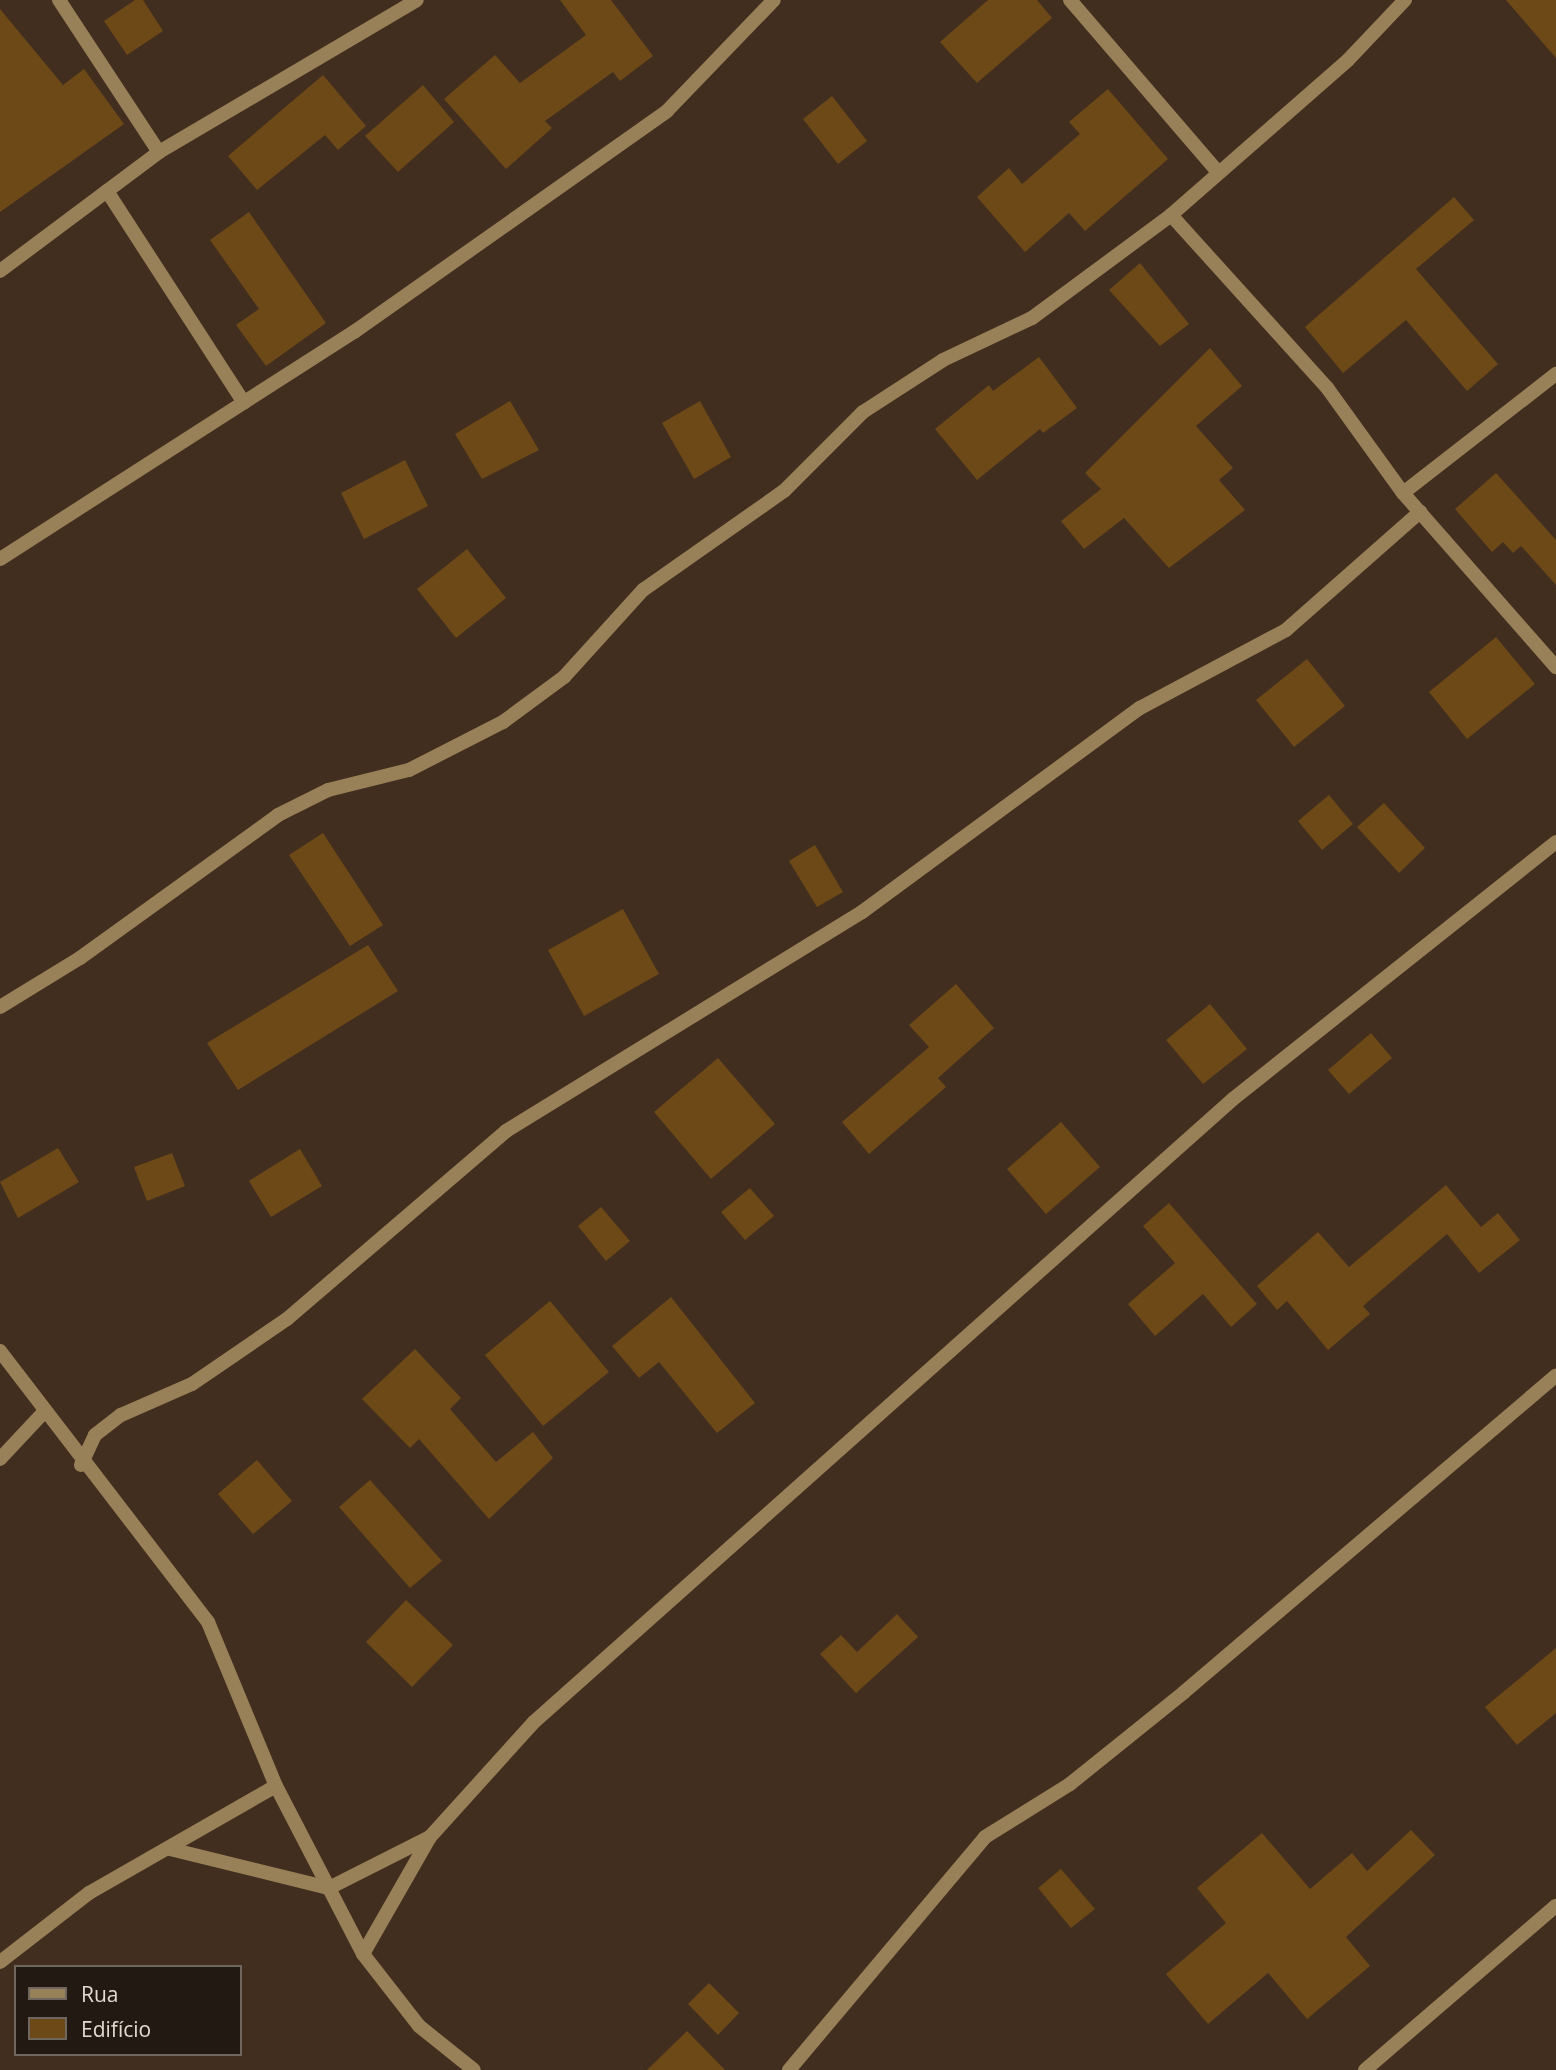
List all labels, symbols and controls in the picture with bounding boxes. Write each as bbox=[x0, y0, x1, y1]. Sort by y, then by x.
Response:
legend bbox=[14, 1965, 242, 2056]
text: Rua bbox=[81, 1980, 119, 2008]
text: Edifício bbox=[81, 2015, 151, 2043]

